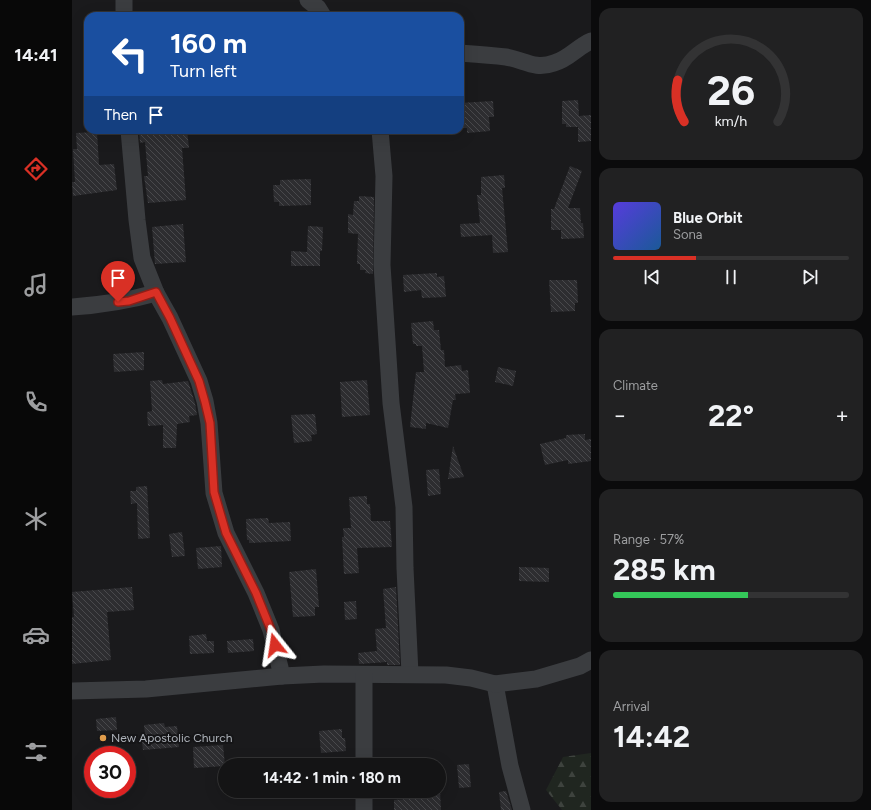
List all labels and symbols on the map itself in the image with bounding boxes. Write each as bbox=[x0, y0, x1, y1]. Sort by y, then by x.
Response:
pin bbox=[101, 261, 135, 302]
position arrow bbox=[254, 624, 296, 666]
place label: New Apostolic Church bbox=[111, 731, 233, 745]
marker: New Apostolic Church bbox=[98, 733, 108, 743]
speed limit sign: 30 bbox=[84, 746, 136, 798]

